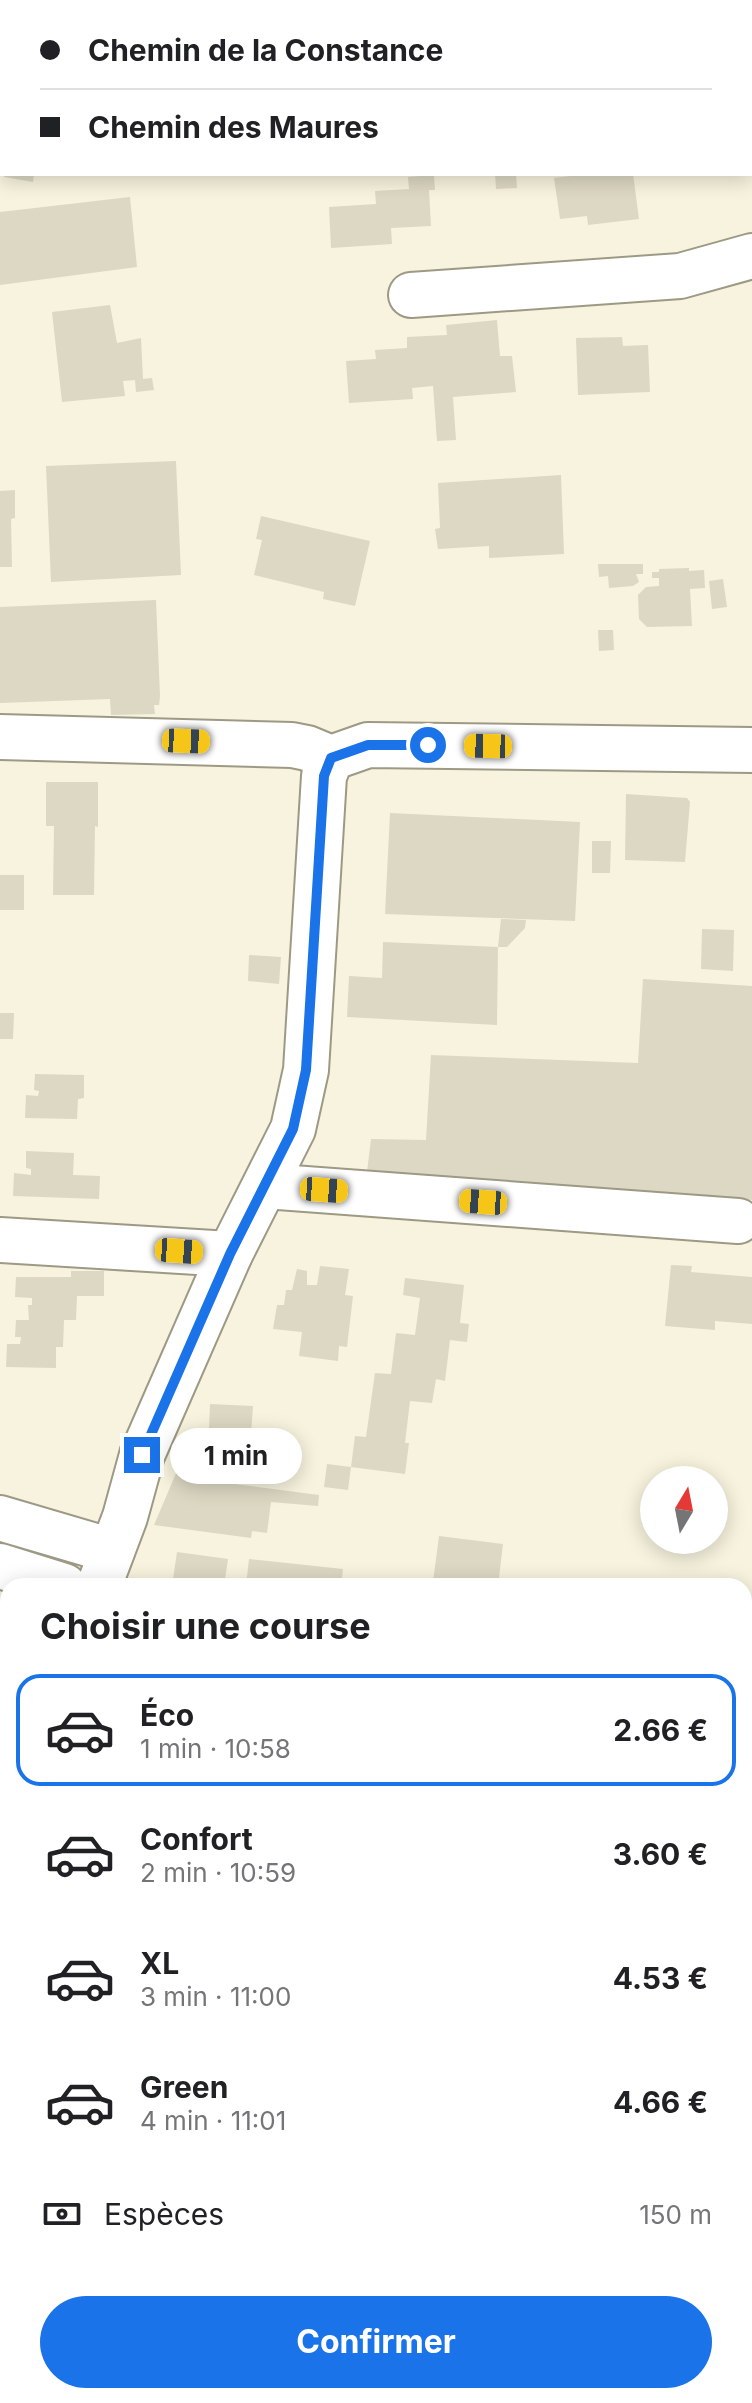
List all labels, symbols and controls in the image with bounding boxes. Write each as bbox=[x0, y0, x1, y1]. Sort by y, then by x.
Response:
text: Chemin de la Constance bbox=[88, 32, 443, 68]
text: Chemin des Maures bbox=[88, 109, 379, 145]
route start bbox=[410, 727, 446, 763]
car bbox=[162, 728, 210, 754]
car bbox=[464, 734, 512, 758]
car bbox=[299, 1176, 349, 1204]
car bbox=[458, 1188, 508, 1216]
car bbox=[154, 1237, 204, 1265]
callout: 1 min bbox=[170, 1427, 302, 1483]
route end bbox=[124, 1437, 160, 1473]
text: 1 min bbox=[204, 1440, 268, 1471]
north arrow bbox=[640, 1466, 728, 1554]
map controls bbox=[640, 1466, 728, 1554]
text: Choisir une course bbox=[40, 1604, 371, 1648]
icon: car bbox=[44, 1694, 116, 1766]
text: Éco bbox=[140, 1697, 194, 1733]
text: 2.66 € bbox=[613, 1712, 708, 1748]
text: 1 min · 10:58 bbox=[140, 1733, 291, 1764]
icon: car bbox=[44, 1818, 116, 1890]
text: Confort bbox=[140, 1821, 253, 1857]
text: 3.60 € bbox=[613, 1836, 708, 1872]
text: 2 min · 10:59 bbox=[140, 1857, 296, 1888]
icon: car bbox=[44, 1942, 116, 2014]
text: XL bbox=[140, 1945, 179, 1981]
text: 4.53 € bbox=[613, 1960, 708, 1996]
text: 3 min · 11:00 bbox=[140, 1981, 291, 2012]
icon: car bbox=[44, 2066, 116, 2138]
text: Green bbox=[140, 2069, 228, 2105]
text: 4.66 € bbox=[613, 2084, 708, 2120]
text: 4 min · 11:01 bbox=[140, 2105, 286, 2136]
icon: cash bbox=[40, 2192, 84, 2236]
text: Espèces bbox=[104, 2196, 224, 2232]
text: 150 m bbox=[639, 2199, 712, 2230]
button: Confirmer bbox=[40, 2296, 712, 2388]

